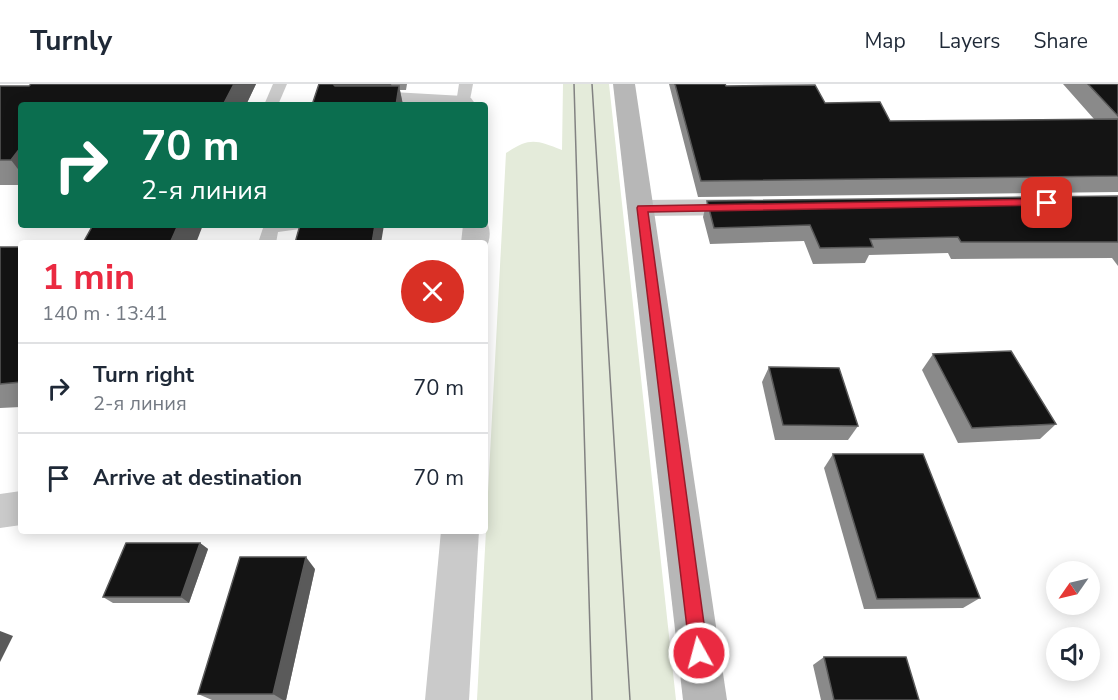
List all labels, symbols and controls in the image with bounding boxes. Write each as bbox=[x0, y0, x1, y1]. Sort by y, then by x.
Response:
text: Turnly bbox=[30, 22, 112, 60]
text: Map bbox=[864, 27, 906, 55]
text: Layers bbox=[939, 27, 1000, 55]
text: Share bbox=[1033, 27, 1088, 55]
text: 70 m bbox=[141, 118, 240, 175]
icon: right bbox=[42, 126, 120, 204]
text: 2-я линия bbox=[141, 172, 268, 209]
pin bbox=[1021, 177, 1072, 228]
icon: arrive bbox=[1030, 186, 1063, 219]
text: 1 min bbox=[42, 253, 135, 302]
button: close bbox=[401, 260, 464, 323]
text: 140 m · 13:41 bbox=[42, 300, 168, 327]
text: Turn right bbox=[93, 360, 194, 390]
icon: right bbox=[42, 372, 75, 405]
text: 70 m bbox=[413, 373, 464, 403]
text: 2-я линия bbox=[93, 390, 187, 417]
icon: arrive bbox=[42, 462, 75, 495]
text: Arrive at destination bbox=[93, 463, 302, 493]
text: 70 m bbox=[413, 463, 464, 493]
north arrow bbox=[1046, 561, 1100, 615]
map controls bbox=[1046, 561, 1100, 681]
position arrow bbox=[667, 621, 731, 685]
button: sound bbox=[1046, 627, 1100, 681]

